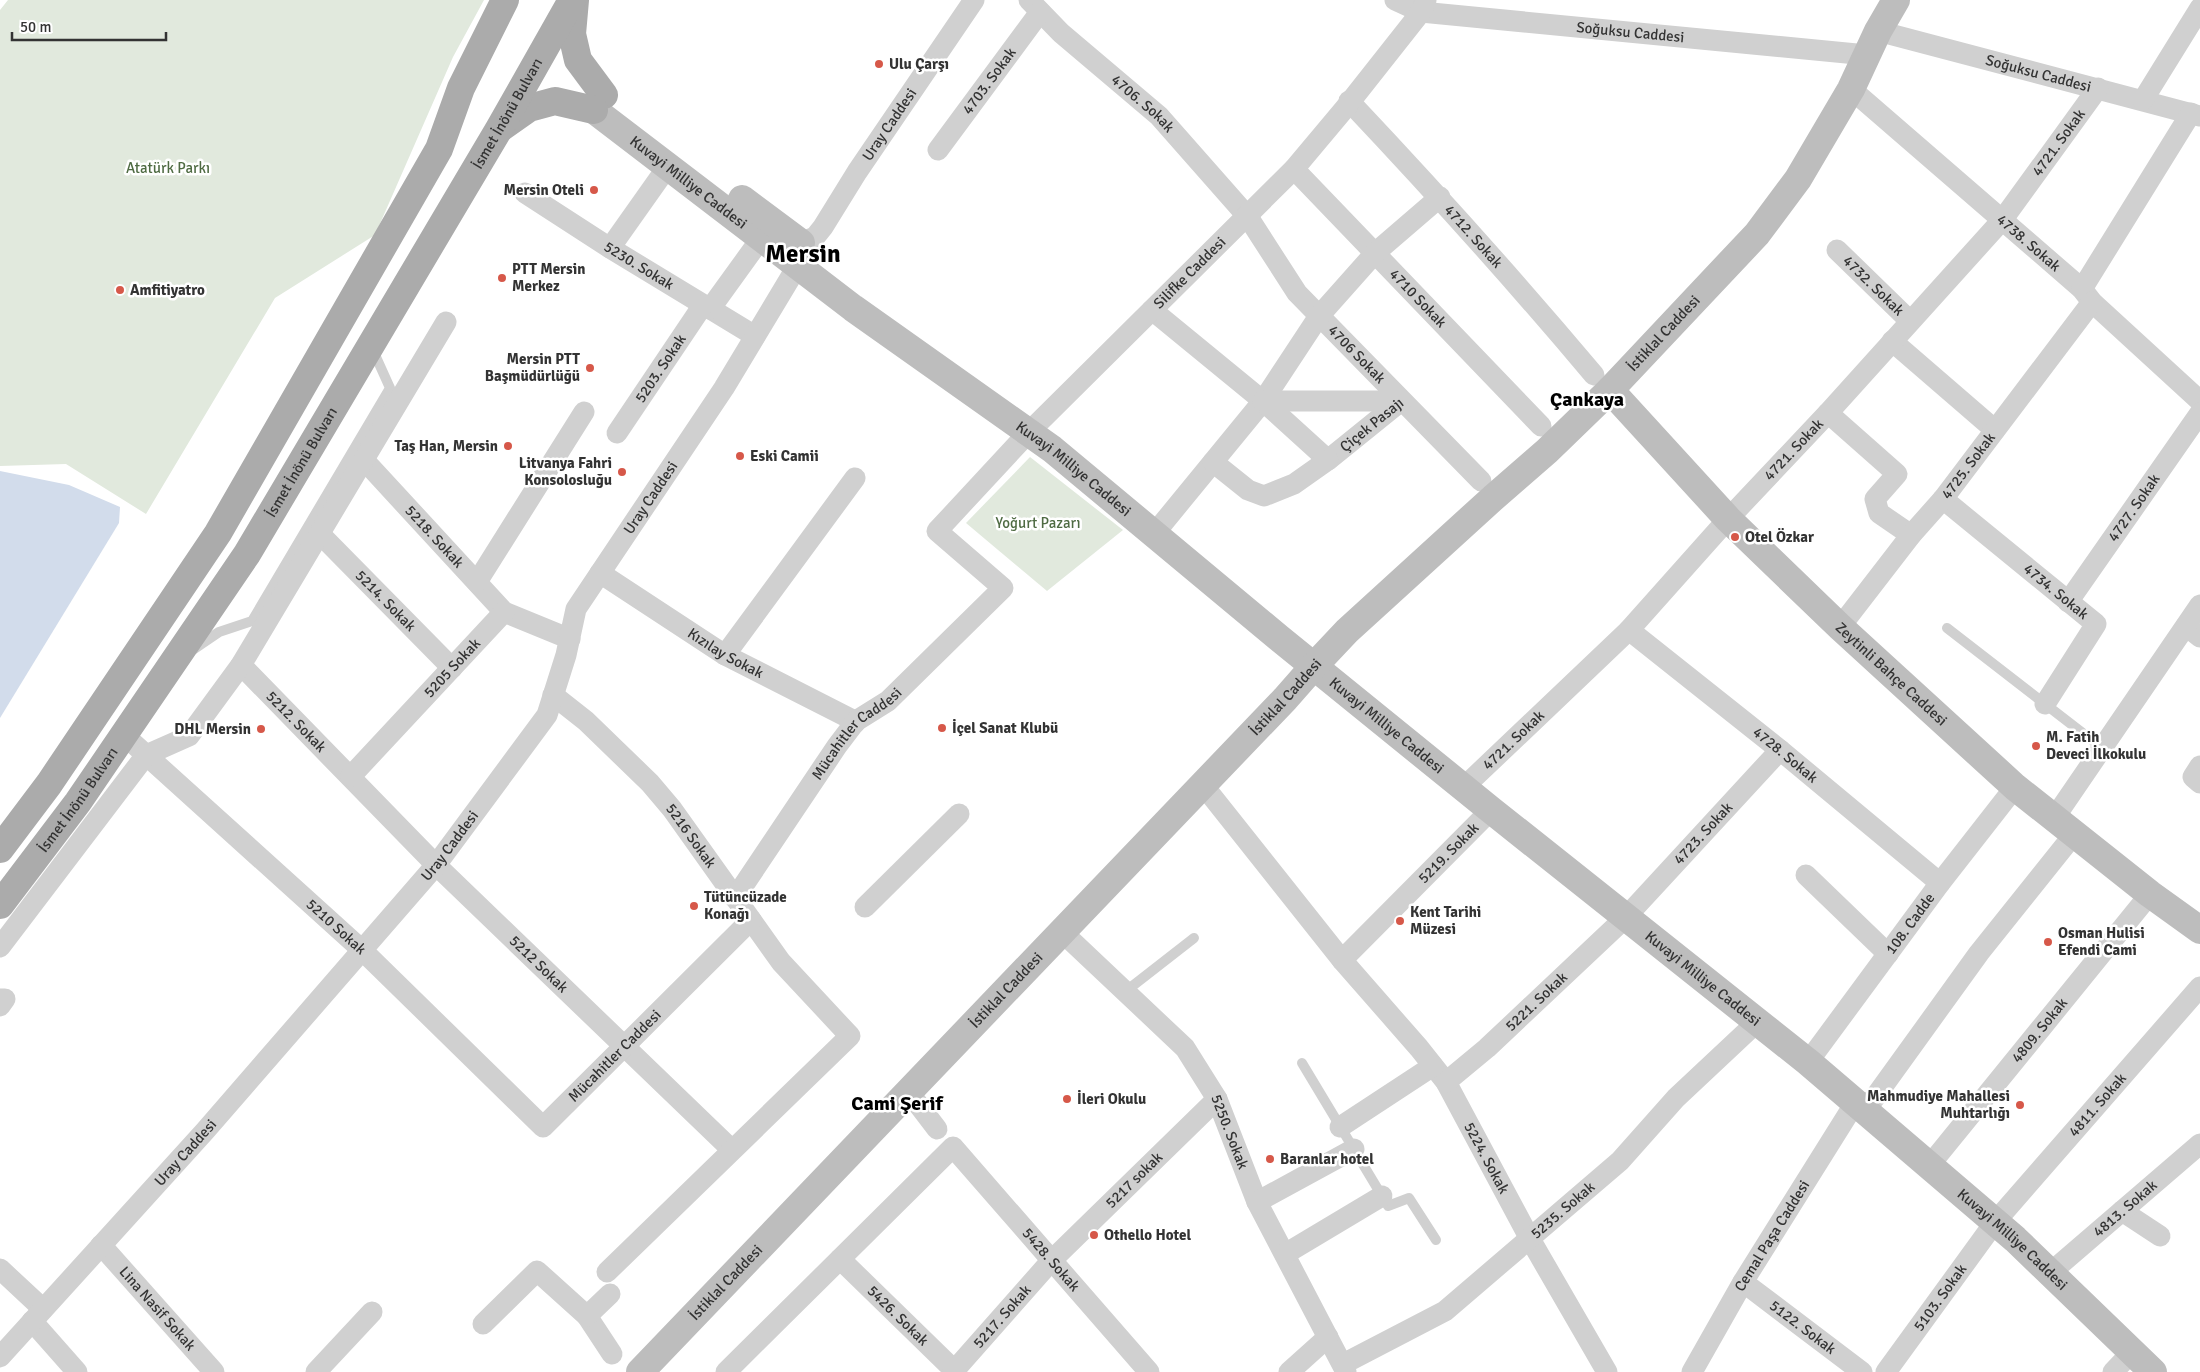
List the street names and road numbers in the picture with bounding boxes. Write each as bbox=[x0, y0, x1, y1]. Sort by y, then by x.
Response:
street label: Soğuksu Caddesi bbox=[1576, 18, 1685, 46]
street label: 4703. Sokak bbox=[959, 44, 1020, 118]
street label: Soğuksu Caddesi bbox=[1984, 51, 2093, 96]
street label: İsmet İnönü Bulvarı bbox=[468, 55, 546, 172]
street label: 4706. Sokak bbox=[1108, 71, 1179, 136]
street label: Uray Caddesi bbox=[858, 85, 920, 164]
street label: 4721. Sokak bbox=[2028, 105, 2089, 180]
street label: Kuvayi Milliye Caddesi bbox=[626, 132, 751, 233]
street label: 4712. Sokak bbox=[1441, 201, 1507, 272]
street label: 4738. Sokak bbox=[1993, 210, 2065, 276]
street label: Silifke Caddesi bbox=[1150, 233, 1229, 312]
street label: 5230. Sokak bbox=[600, 237, 677, 294]
street label: 4732. Sokak bbox=[1839, 252, 1908, 320]
street label: 4710 Sokak bbox=[1386, 265, 1451, 332]
street label: İstiklal Caddesi bbox=[1623, 291, 1704, 375]
street label: 4706 Sokak bbox=[1324, 321, 1390, 387]
street label: 5203. Sokak bbox=[631, 330, 690, 406]
street label: Çiçek Pasajı bbox=[1336, 394, 1407, 456]
street label: İsmet İnönü Bulvarı bbox=[262, 404, 341, 521]
street label: 4721. Sokak bbox=[1760, 414, 1827, 484]
street label: Kuvayi Milliye Caddesi bbox=[1012, 417, 1135, 520]
street label: 4725. Sokak bbox=[1937, 429, 1999, 503]
street label: Uray Caddesi bbox=[620, 458, 681, 538]
street label: 4727. Sokak bbox=[2104, 470, 2164, 545]
street label: 5218. Sokak bbox=[401, 502, 468, 572]
street label: 4734. Sokak bbox=[2020, 560, 2093, 623]
street label: 5214. Sokak bbox=[352, 566, 420, 635]
street label: Zeytinli Bahçe Caddesi bbox=[1832, 618, 1951, 730]
street label: Kızılay Sokak bbox=[684, 624, 767, 682]
street label: 5205 Sokak bbox=[420, 634, 484, 701]
street label: İstiklal Caddesi bbox=[1246, 655, 1325, 739]
street label: Kuvayi Milliye Caddesi bbox=[1326, 673, 1448, 777]
street label: Mücahitler Caddesi bbox=[808, 684, 905, 783]
street label: 5212. Sokak bbox=[262, 687, 330, 756]
street label: 4721. Sokak bbox=[1479, 706, 1548, 774]
street label: 4728. Sokak bbox=[1749, 723, 1822, 787]
street label: İsmet İnönü Bulvarı bbox=[34, 744, 122, 856]
street label: 4723. Sokak bbox=[1670, 798, 1737, 868]
street label: 5216 Sokak bbox=[662, 800, 720, 872]
street label: Uray Caddesi bbox=[417, 807, 482, 885]
street label: 5219. Sokak bbox=[1414, 818, 1483, 887]
street label: 108. Cadde bbox=[1882, 889, 1939, 958]
street label: 5210 Sokak bbox=[303, 895, 370, 959]
street label: Kuvayi Milliye Caddesi bbox=[1641, 927, 1764, 1030]
street label: 5212 Sokak bbox=[506, 932, 572, 997]
street label: İstiklal Caddesi bbox=[966, 948, 1046, 1032]
street label: 5221. Sokak bbox=[1502, 968, 1571, 1035]
street label: 4809. Sokak bbox=[2008, 994, 2071, 1066]
street label: Mücahitler Caddesi bbox=[564, 1006, 665, 1106]
street label: 4811. Sokak bbox=[2065, 1069, 2130, 1140]
street label: 5250. Sokak bbox=[1207, 1092, 1253, 1172]
street label: Uray Caddesi bbox=[151, 1115, 220, 1190]
street label: 5224. Sokak bbox=[1460, 1119, 1513, 1197]
street label: 5217 sokak bbox=[1102, 1148, 1167, 1212]
street label: 4813. Sokak bbox=[2089, 1176, 2161, 1241]
street label: 5235. Sokak bbox=[1527, 1177, 1599, 1242]
street label: Cemal Paşa Caddesi bbox=[1731, 1177, 1813, 1295]
street label: Kuvayi Milliye Caddesi bbox=[1954, 1185, 2071, 1294]
street label: 5428. Sokak bbox=[1019, 1224, 1084, 1296]
street label: İstiklal Caddesi bbox=[685, 1241, 766, 1324]
street label: 5103. Sokak bbox=[1910, 1260, 1971, 1335]
street label: Lina Nasif Sokak bbox=[115, 1263, 200, 1355]
street label: 5217. Sokak bbox=[969, 1281, 1035, 1352]
street label: 5426. Sokak bbox=[864, 1282, 933, 1350]
street label: 5122. Sokak bbox=[1766, 1296, 1840, 1358]

